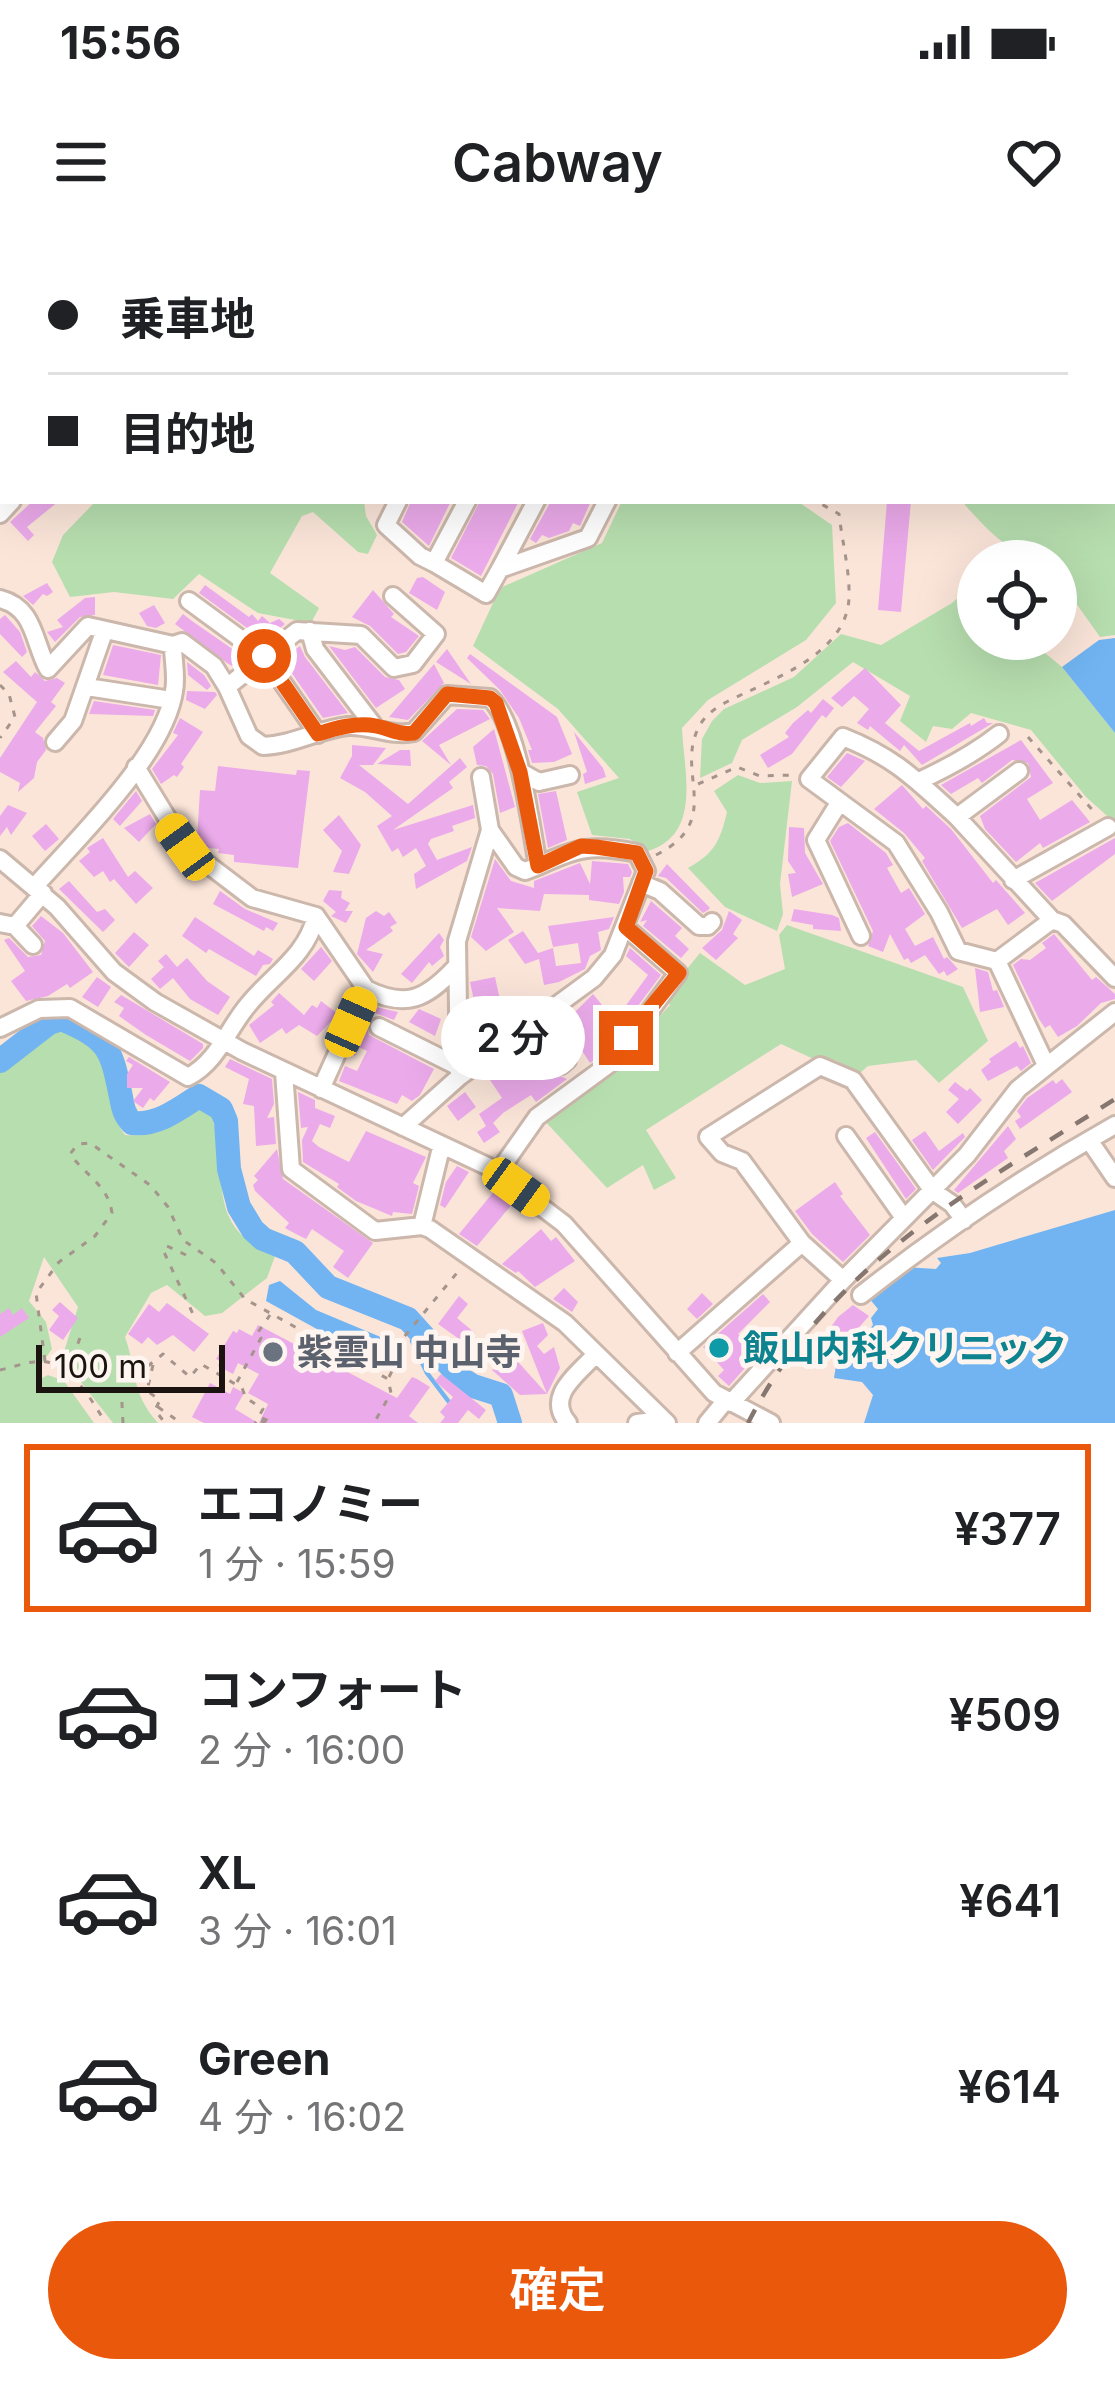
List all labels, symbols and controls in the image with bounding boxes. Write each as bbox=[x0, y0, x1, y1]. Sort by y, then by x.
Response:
text: 15:56 bbox=[60, 15, 181, 70]
icon: menu bbox=[48, 129, 114, 195]
icon: heart bbox=[1001, 129, 1067, 195]
text: Cabway bbox=[452, 130, 663, 195]
text: 乗車地 bbox=[120, 291, 255, 346]
text: 目的地 bbox=[120, 406, 255, 461]
map controls bbox=[957, 540, 1077, 660]
button: locate bbox=[957, 540, 1077, 660]
route start bbox=[237, 629, 291, 683]
car bbox=[149, 807, 221, 887]
car bbox=[320, 982, 382, 1062]
callout: 2 分 bbox=[440, 996, 584, 1080]
route end bbox=[599, 1011, 653, 1065]
text: 2 分 bbox=[476, 1014, 550, 1061]
car bbox=[476, 1151, 556, 1223]
place label: 飯山内科クリニック bbox=[743, 1326, 1067, 1370]
place label: 紫雲山 中山寺 bbox=[297, 1330, 522, 1374]
marker: 飯山内科クリニック bbox=[706, 1335, 732, 1361]
scale bar bbox=[36, 1339, 225, 1392]
marker: 紫雲山 中山寺 bbox=[260, 1339, 286, 1365]
text: 100 m bbox=[54, 1346, 147, 1386]
icon: car bbox=[54, 1474, 162, 1582]
text: エコノミー bbox=[198, 1476, 423, 1531]
text: ¥377 bbox=[954, 1501, 1061, 1556]
text: 1 分 · 15:59 bbox=[198, 1540, 396, 1587]
icon: car bbox=[54, 1660, 162, 1768]
text: コンフォート bbox=[198, 1662, 467, 1717]
text: ¥509 bbox=[949, 1687, 1061, 1742]
text: 2 分 · 16:00 bbox=[198, 1726, 405, 1773]
text: XL bbox=[198, 1845, 257, 1900]
icon: car bbox=[54, 1846, 162, 1954]
text: ¥641 bbox=[959, 1873, 1061, 1928]
text: 3 分 · 16:01 bbox=[198, 1907, 397, 1954]
text: Green bbox=[198, 2031, 331, 2086]
icon: car bbox=[54, 2032, 162, 2140]
text: ¥614 bbox=[958, 2059, 1061, 2114]
text: 4 分 · 16:02 bbox=[198, 2093, 406, 2140]
button: 確定 bbox=[48, 2221, 1067, 2359]

